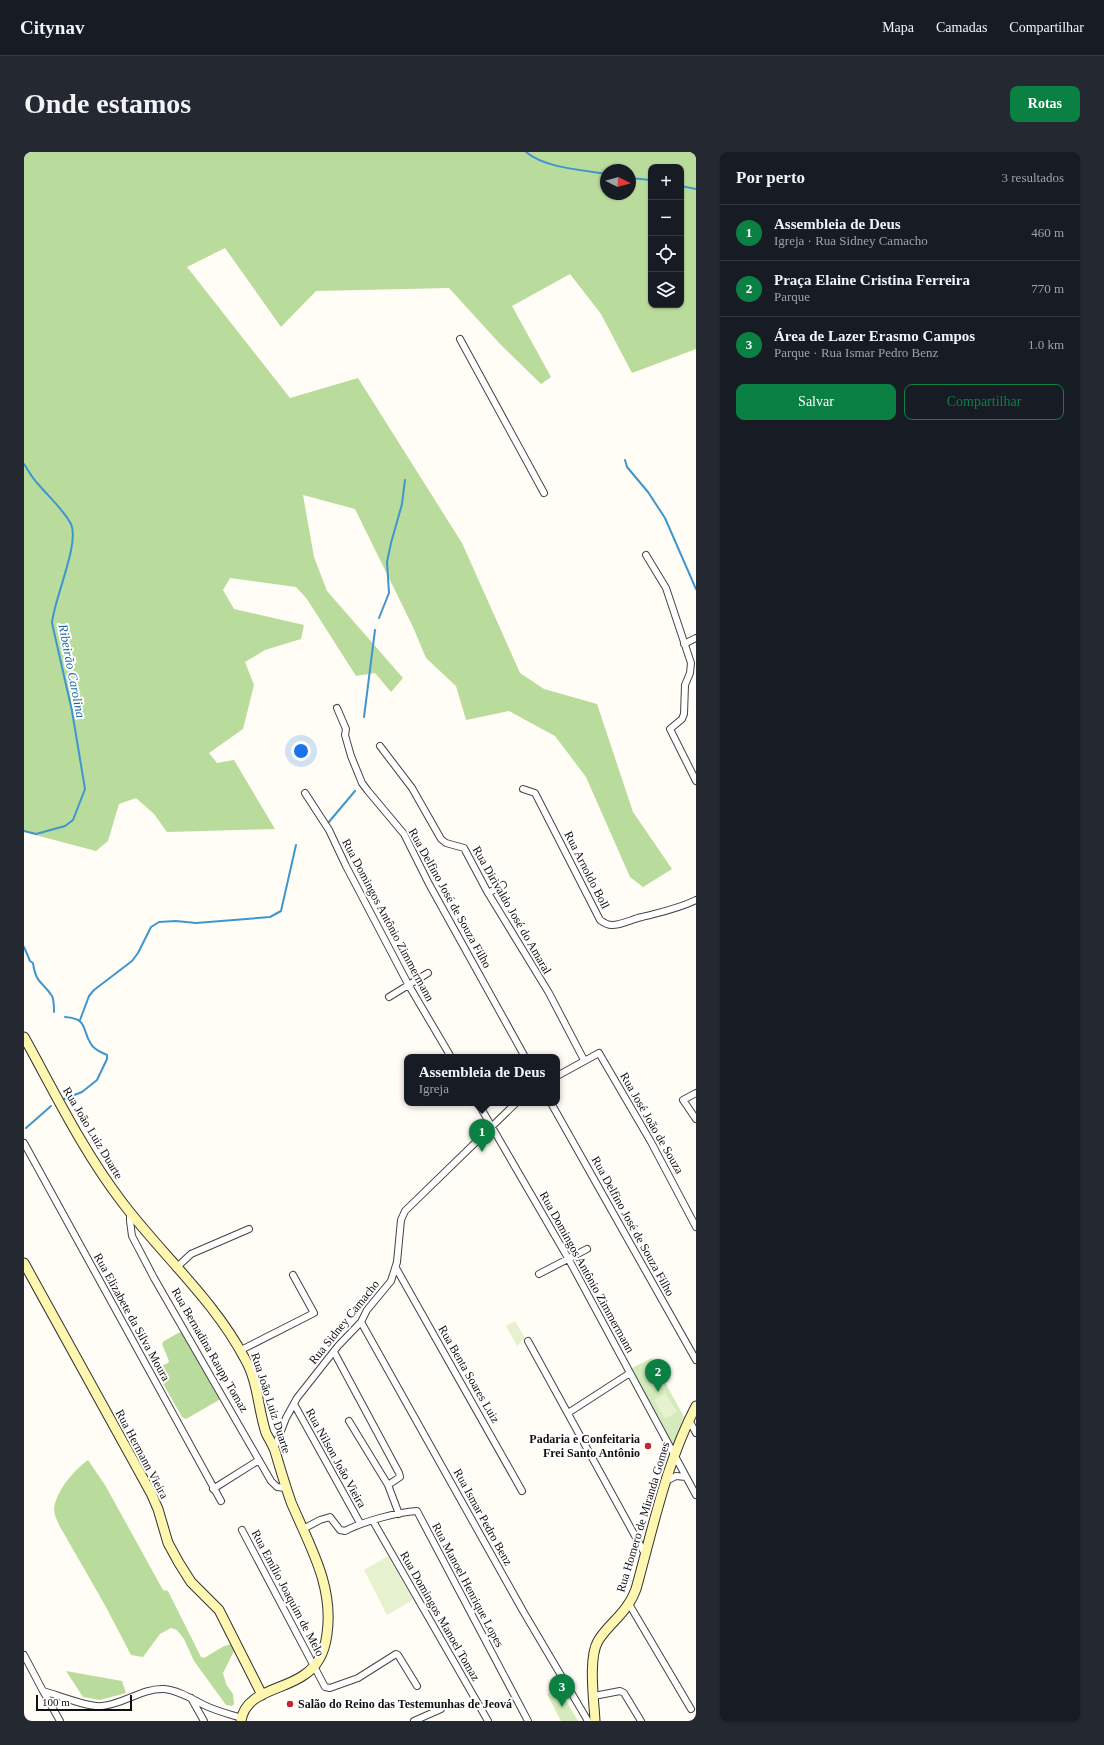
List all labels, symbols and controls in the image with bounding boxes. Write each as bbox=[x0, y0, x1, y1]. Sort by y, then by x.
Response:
text: Citynav bbox=[20, 17, 84, 38]
text: Mapa bbox=[882, 20, 914, 35]
text: Camadas bbox=[936, 20, 987, 35]
text: Compartilhar bbox=[1009, 20, 1084, 35]
button: Rotas bbox=[1010, 86, 1080, 122]
text: Onde estamos bbox=[24, 88, 191, 119]
north arrow bbox=[600, 164, 636, 200]
map controls bbox=[648, 164, 684, 308]
button: + bbox=[648, 164, 684, 200]
text: Por perto bbox=[736, 168, 805, 187]
text: 3 resultados bbox=[1002, 170, 1064, 185]
button: − bbox=[648, 200, 684, 236]
text: Assembleia de Deus bbox=[774, 216, 901, 232]
text: 1 bbox=[746, 225, 752, 240]
text: 460 m bbox=[1031, 225, 1064, 240]
text: Igreja · Rua Sidney Camacho bbox=[774, 233, 928, 248]
button: locate bbox=[648, 236, 684, 272]
button: layers bbox=[648, 272, 684, 308]
text: Praça Elaine Cristina Ferreira bbox=[774, 272, 970, 288]
text: 2 bbox=[746, 281, 752, 296]
text: 770 m bbox=[1031, 281, 1064, 296]
text: Parque bbox=[774, 289, 810, 304]
text: Área de Lazer Erasmo Campos bbox=[774, 328, 975, 344]
text: 3 bbox=[746, 337, 752, 352]
text: 1.0 km bbox=[1028, 337, 1064, 352]
text: Parque · Rua Ismar Pedro Benz bbox=[774, 345, 938, 360]
button: Salvar bbox=[736, 384, 896, 420]
button: Compartilhar bbox=[904, 384, 1064, 420]
water label: Ribeirão Carolina bbox=[55, 622, 89, 720]
your location bbox=[291, 741, 311, 761]
street label: Rua Delfino José de Souza Filho bbox=[406, 826, 494, 970]
street label: Rua Arnoldo Boll bbox=[561, 829, 613, 912]
street label: Rua Domingos Antônio Zimmermann bbox=[339, 836, 437, 1004]
street label: Rua Dirivaldo José do Amaral bbox=[470, 844, 555, 977]
popup bbox=[404, 1054, 560, 1106]
text: Assembleia de Deus bbox=[419, 1064, 545, 1080]
street label: Rua José João de Souza bbox=[617, 1070, 687, 1177]
text: Igreja bbox=[419, 1081, 449, 1096]
street label: Rua João Luiz Duarte bbox=[60, 1084, 126, 1182]
pin: 1 bbox=[469, 1119, 495, 1152]
street label: Rua Delfino José de Souza Filho bbox=[589, 1154, 677, 1298]
street label: Rua Domingos Antônio Zimmermann bbox=[537, 1189, 637, 1355]
street label: Rua Elizabete da Silva Moura bbox=[91, 1251, 173, 1384]
street label: Rua Sidney Camacho bbox=[306, 1277, 382, 1367]
street label: Rua Bernadina Raupp Tomaz bbox=[169, 1285, 251, 1415]
street label: Rua Benta Soares Luiz bbox=[435, 1323, 503, 1425]
street label: Rua João Luiz Duarte bbox=[248, 1351, 294, 1455]
pin: 2 bbox=[645, 1359, 671, 1392]
street label: Rua Nilson João Vieira bbox=[303, 1406, 369, 1511]
street label: Rua Hermann Vieira bbox=[113, 1407, 172, 1502]
place label: Padaria e Confeitaria Frei Santo Antônio bbox=[529, 1432, 640, 1460]
street label: Rua Homero de Miranda Gomes bbox=[613, 1440, 673, 1594]
marker: Padaria e Confeitaria Frei Santo Antônio bbox=[643, 1441, 653, 1451]
street label: Rua Ismar Pedro Benz bbox=[451, 1466, 515, 1568]
street label: Rua Manoel Henrique Lopes bbox=[429, 1520, 507, 1650]
street label: Rua Emílio Joaquim de Melo bbox=[249, 1527, 327, 1659]
street label: Rua Domingos Manoel Tomaz bbox=[397, 1549, 483, 1683]
pin: 3 bbox=[549, 1674, 575, 1707]
scale bar bbox=[36, 1693, 132, 1712]
text: 100 m bbox=[42, 1696, 70, 1708]
place label: Salão do Reino das Testemunhas de Jeová bbox=[298, 1697, 512, 1711]
marker: Salão do Reino das Testemunhas de Jeová bbox=[285, 1699, 295, 1709]

